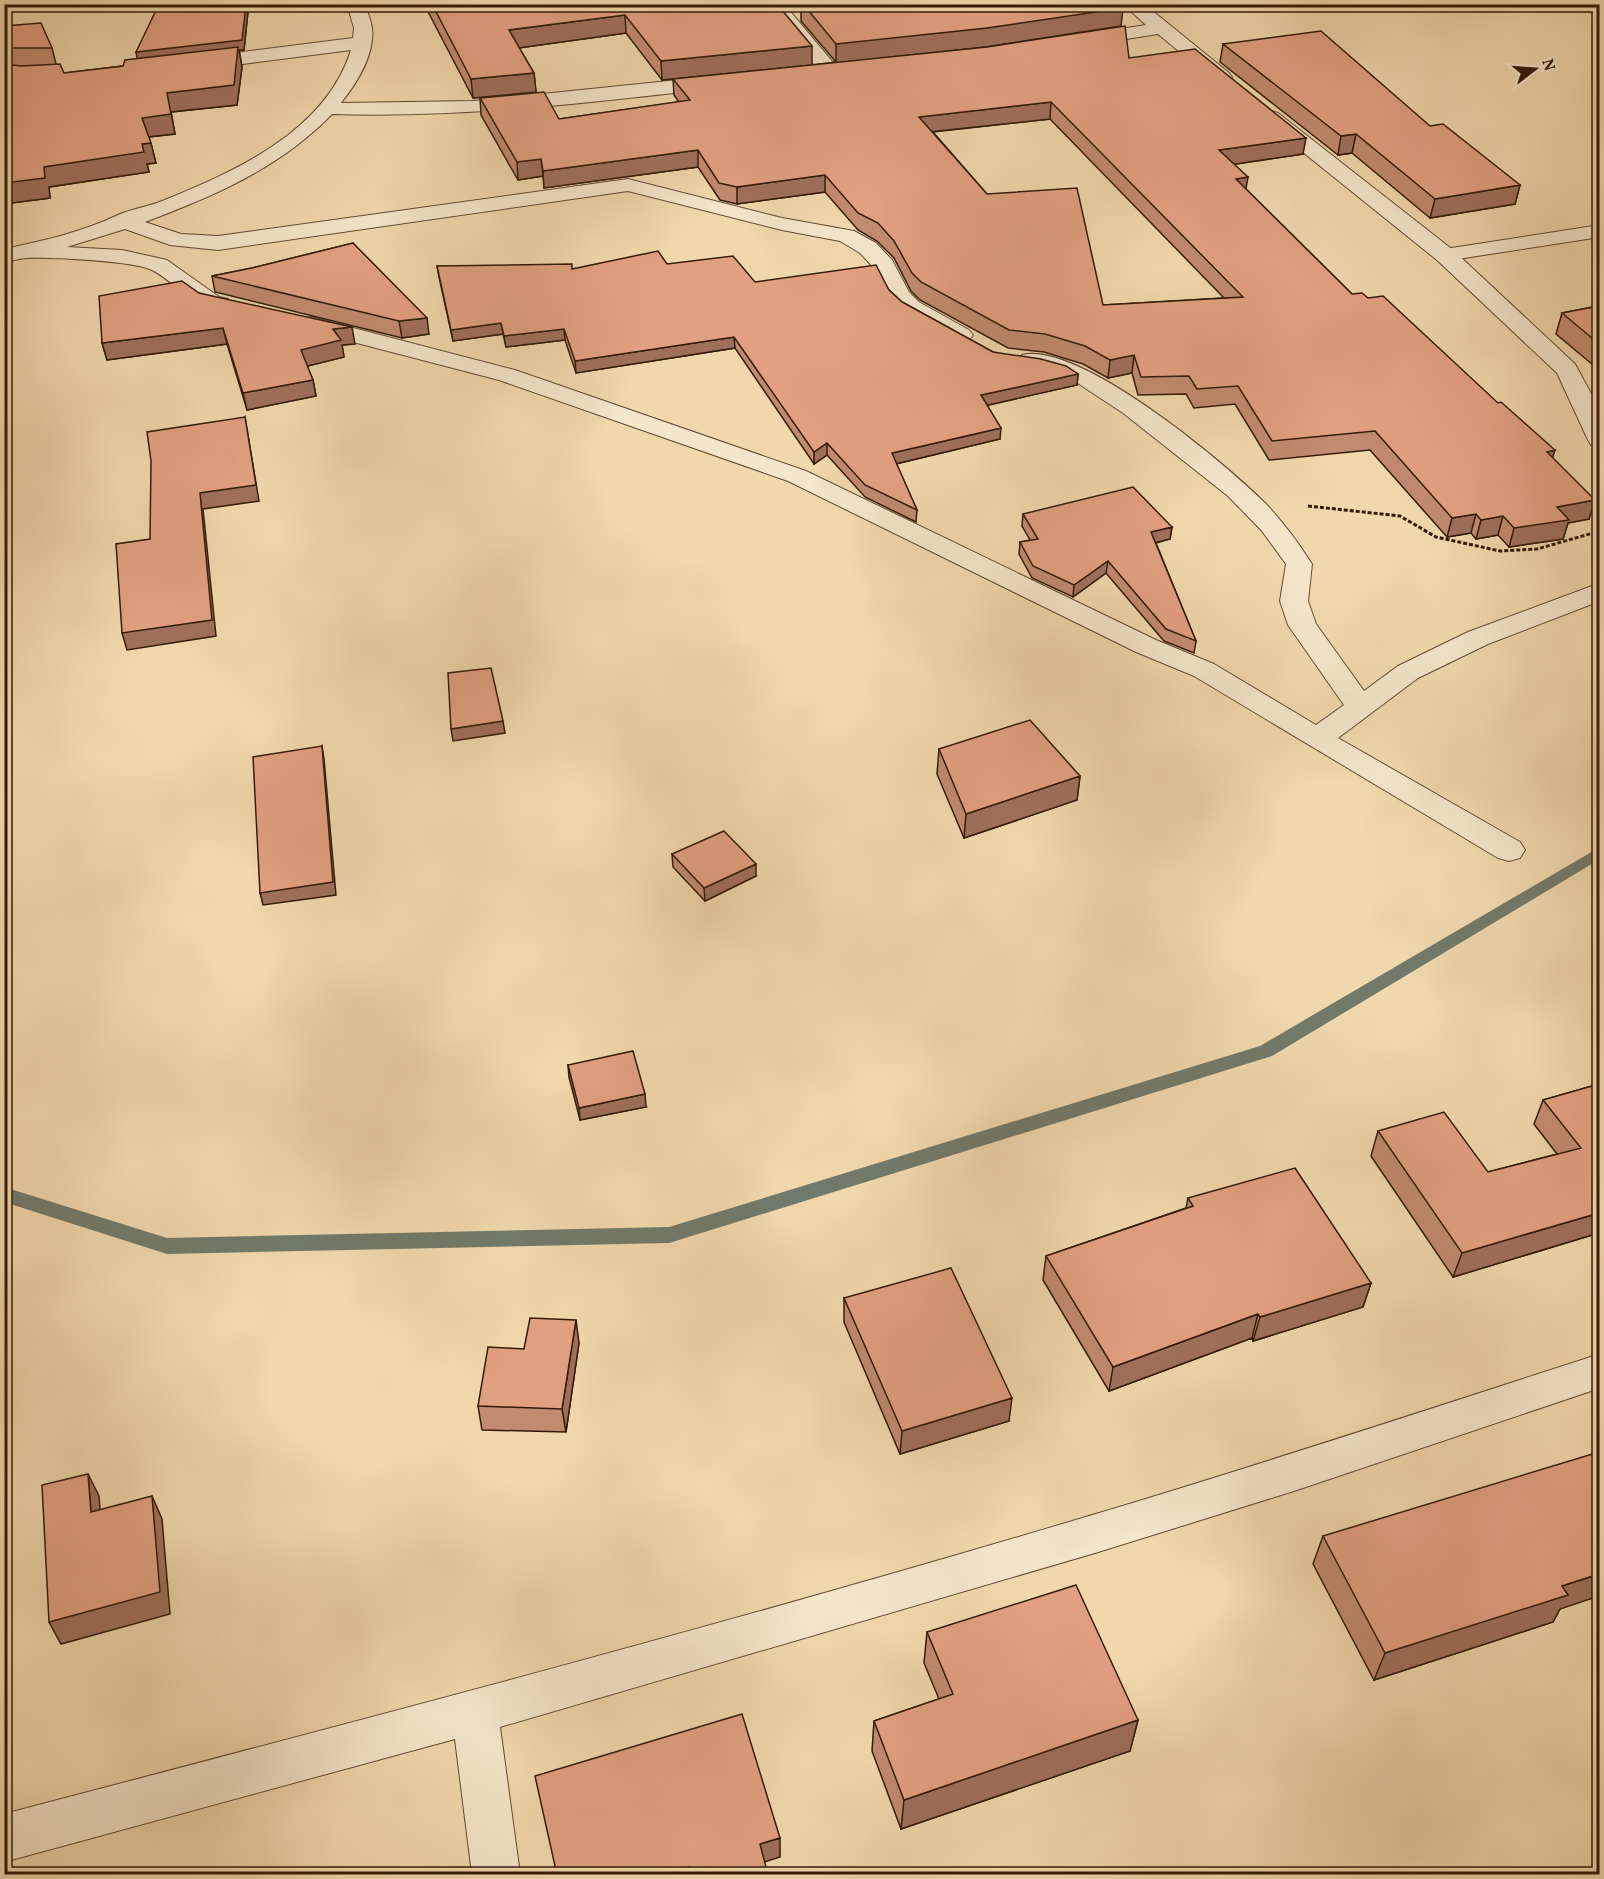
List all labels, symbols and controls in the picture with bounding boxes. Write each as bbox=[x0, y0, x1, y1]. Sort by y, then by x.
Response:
north arrow bbox=[1505, 39, 1565, 99]
text: N bbox=[1535, 56, 1560, 74]

